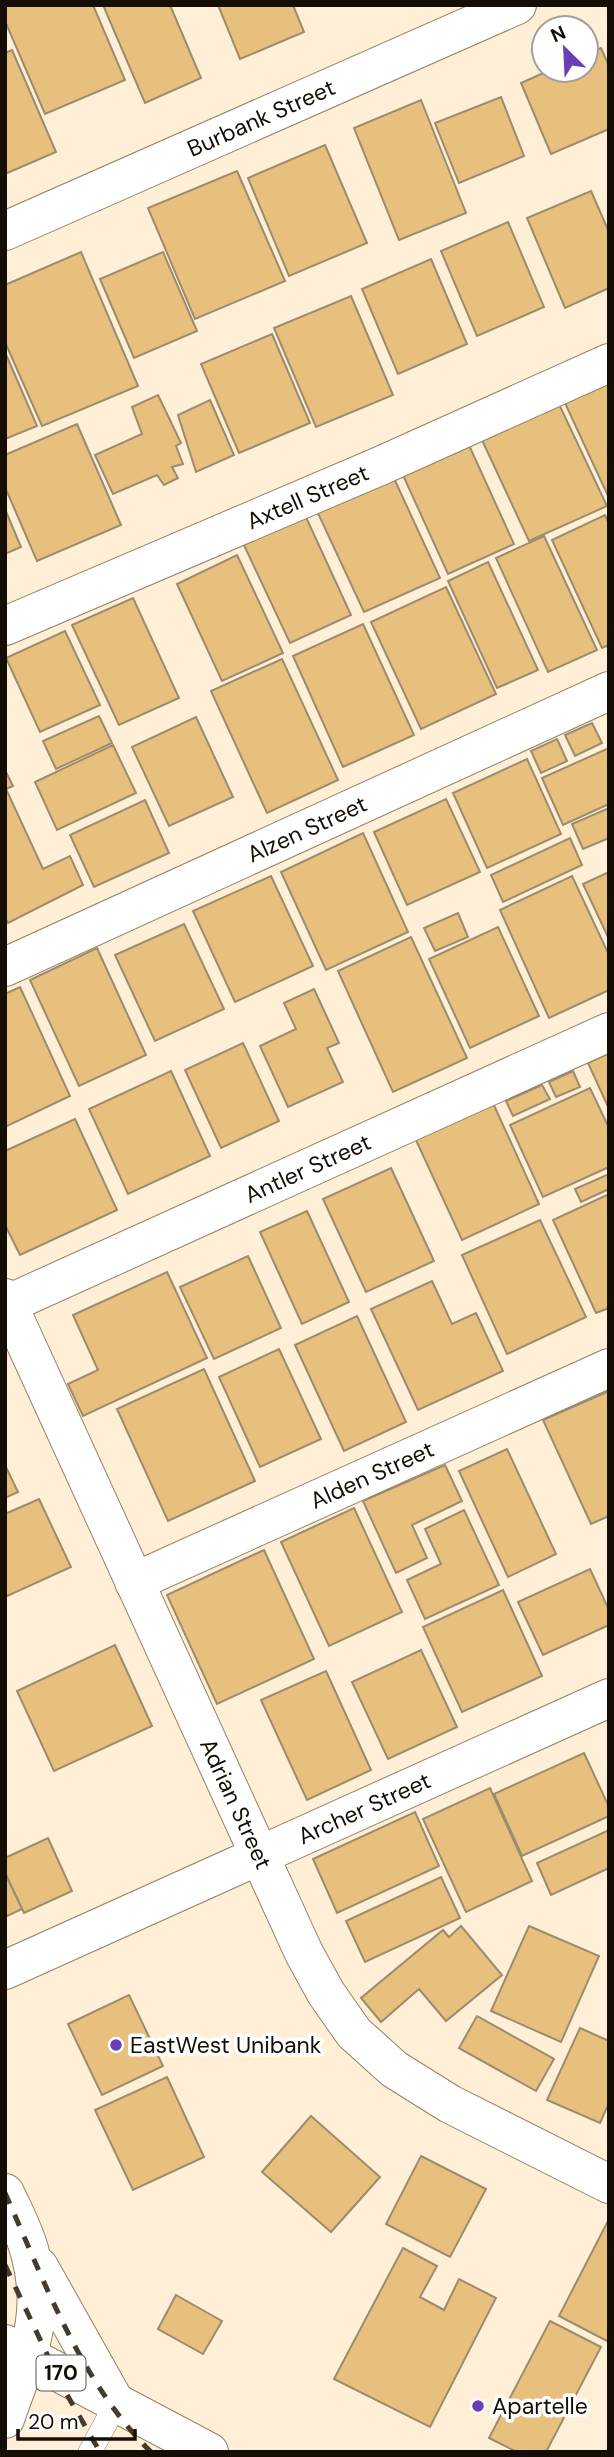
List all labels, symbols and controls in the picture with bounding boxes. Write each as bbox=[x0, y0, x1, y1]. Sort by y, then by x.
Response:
north arrow bbox=[530, 14, 600, 84]
text: N bbox=[547, 20, 570, 48]
street label: Burbank Street bbox=[183, 72, 340, 164]
street label: Axtell Street bbox=[242, 458, 373, 536]
street label: Alzen Street bbox=[242, 789, 372, 869]
street label: Antler Street bbox=[240, 1127, 376, 1210]
street label: Alden Street bbox=[305, 1434, 439, 1516]
street label: Adrian Street bbox=[193, 1734, 279, 1874]
street label: Archer Street bbox=[293, 1765, 435, 1851]
place label: EastWest Unibank bbox=[130, 2030, 322, 2060]
marker: EastWest Unibank bbox=[108, 2037, 124, 2053]
road number: 170 bbox=[36, 2356, 86, 2390]
place label: Apartelle bbox=[492, 2391, 588, 2421]
scale bar bbox=[18, 2398, 135, 2442]
marker: Apartelle bbox=[470, 2398, 486, 2414]
text: 20 m bbox=[28, 2408, 79, 2436]

